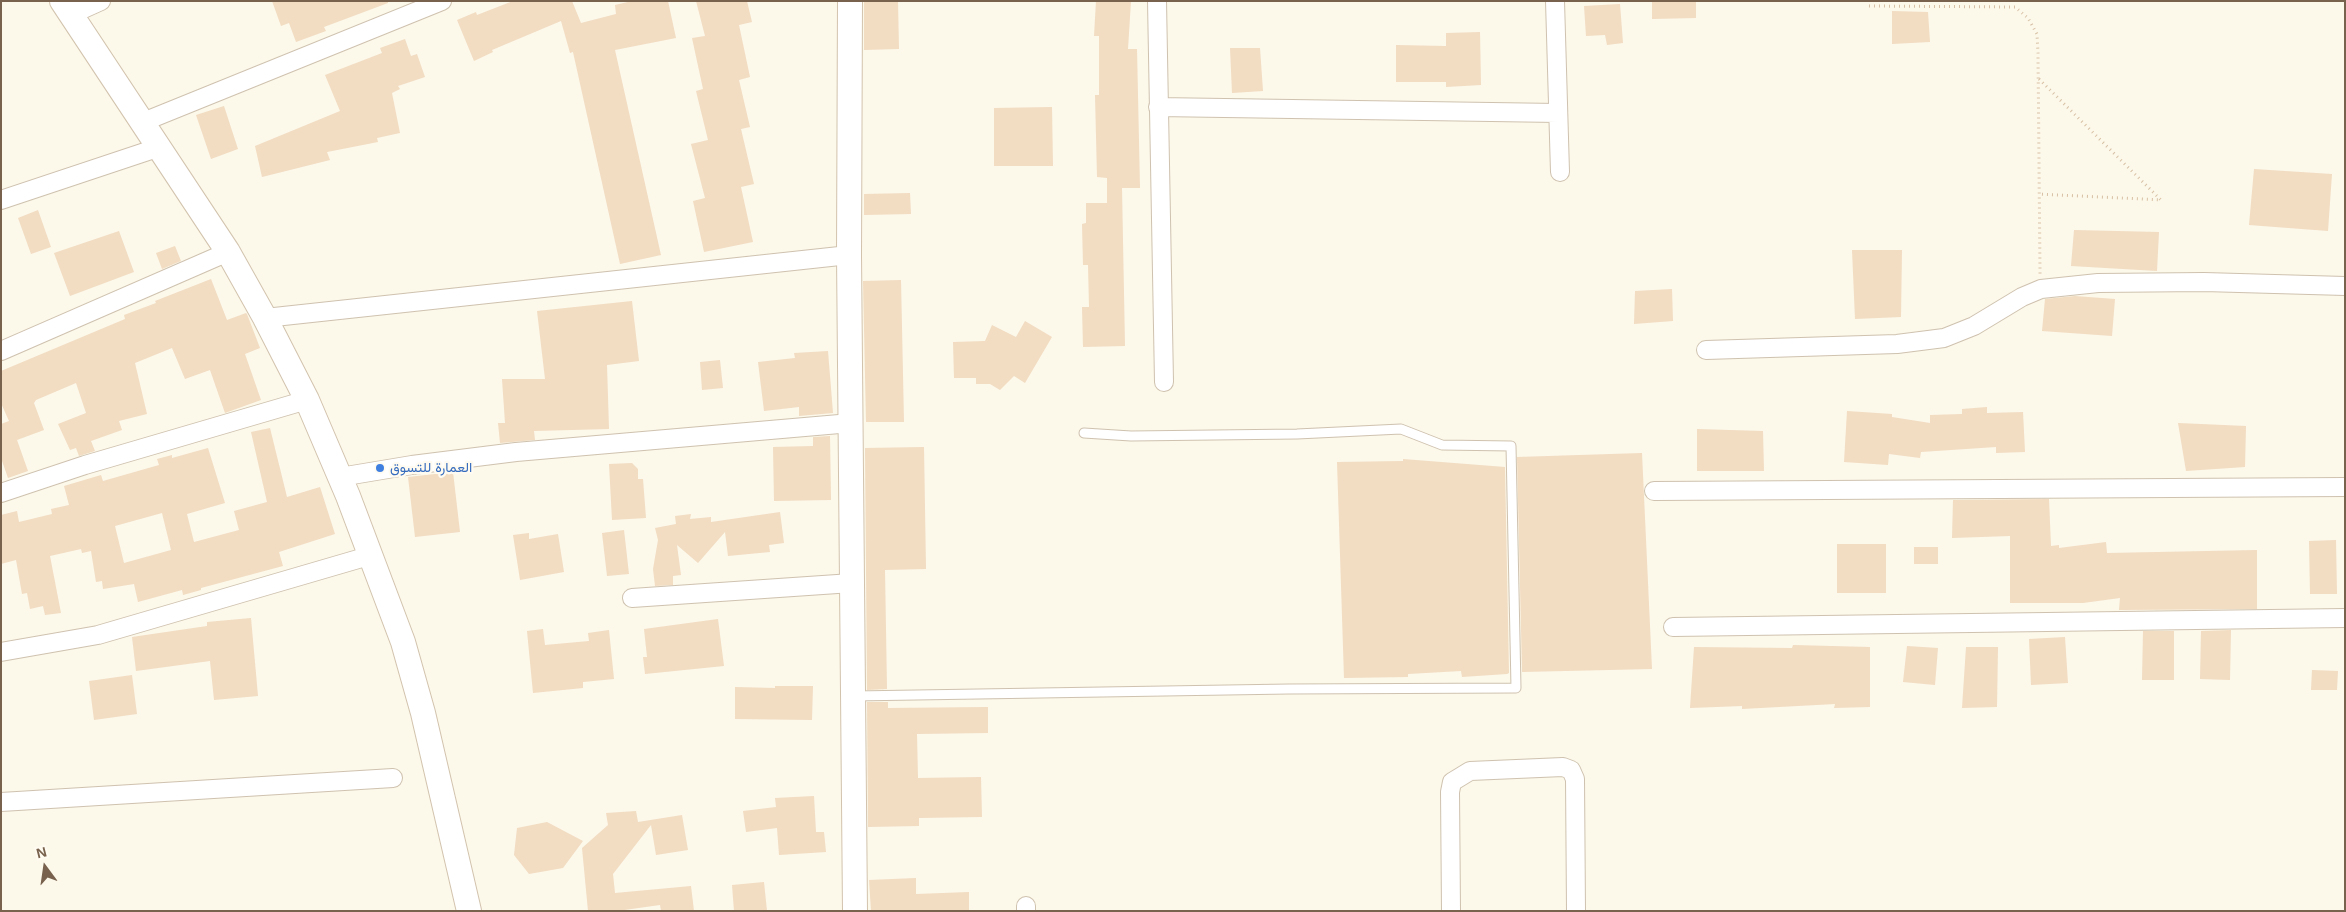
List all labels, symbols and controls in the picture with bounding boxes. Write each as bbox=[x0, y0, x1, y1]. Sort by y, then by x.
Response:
place label: العمارة للتسوق bbox=[390, 460, 472, 476]
marker: العمارة للتسوق bbox=[374, 462, 386, 474]
north arrow bbox=[20, 842, 70, 892]
text: N bbox=[35, 843, 48, 861]

